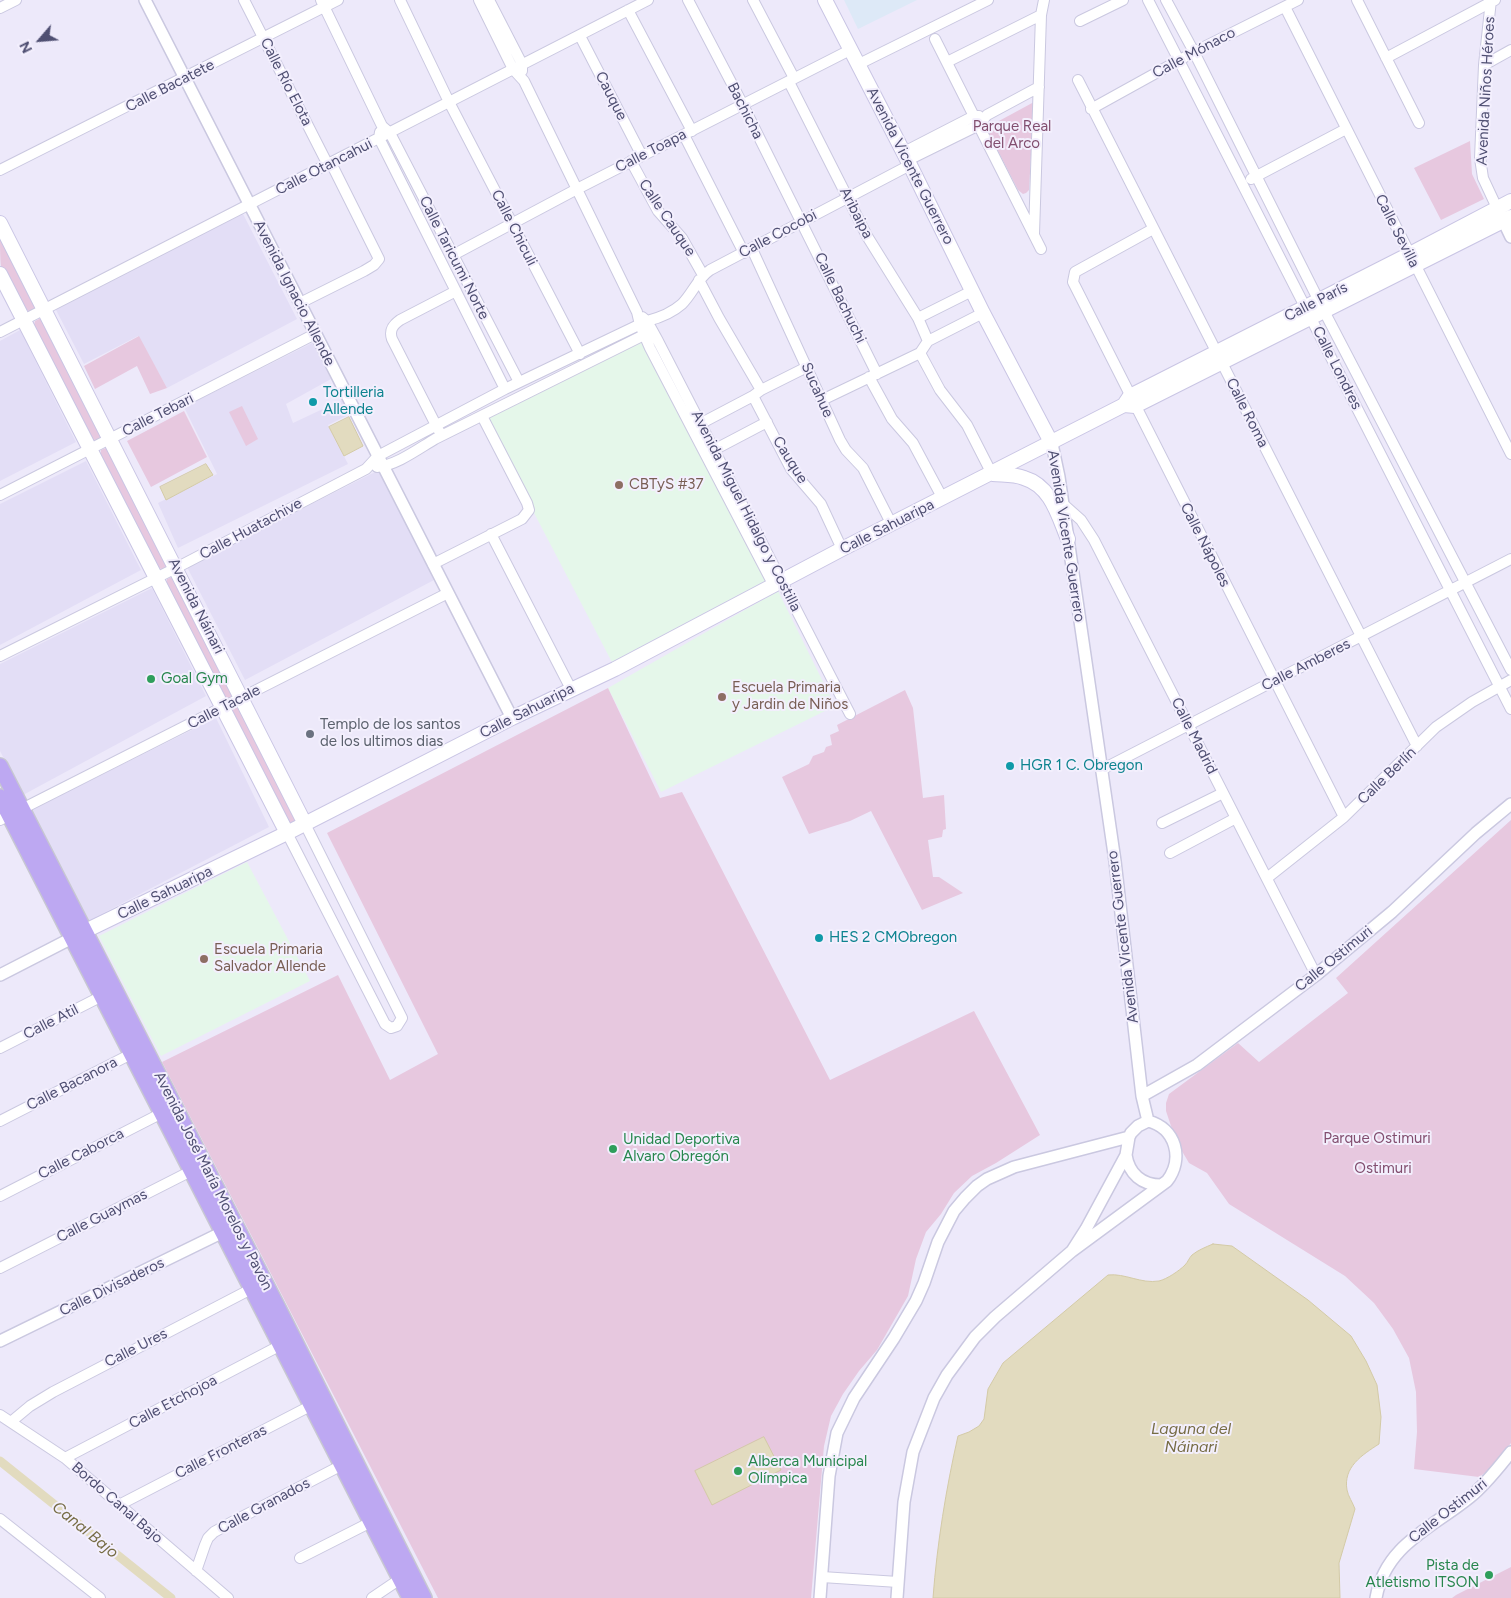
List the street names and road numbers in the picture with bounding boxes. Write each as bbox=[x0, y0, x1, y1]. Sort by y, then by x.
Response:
street label: Avenida Niños Héroes bbox=[1473, 16, 1499, 166]
street label: Calle Mónaco bbox=[1150, 24, 1238, 82]
street label: Calle Río Elota bbox=[256, 35, 316, 129]
street label: Calle Bacatete bbox=[123, 56, 217, 116]
street label: Cauque bbox=[591, 69, 631, 123]
street label: Bachicha bbox=[723, 80, 767, 142]
street label: Avenida Vicente Guerrero bbox=[863, 84, 957, 248]
street label: Calle Toapa bbox=[613, 125, 689, 177]
street label: Calle Otancahui bbox=[273, 135, 375, 199]
street label: Calle Cauque bbox=[635, 176, 699, 260]
street label: Aribaipa bbox=[835, 184, 877, 242]
street label: Calle Chiculi bbox=[487, 187, 541, 269]
street label: Calle Sevilla bbox=[1371, 191, 1423, 271]
street label: Calle Taricumi Norte bbox=[415, 193, 493, 323]
street label: Calle Cocobi bbox=[736, 206, 820, 262]
street label: Avenida Ignacio Allende bbox=[249, 217, 339, 369]
street label: Calle Bachuchi bbox=[810, 250, 870, 346]
street label: Calle París bbox=[1281, 278, 1351, 326]
street label: Calle Londres bbox=[1308, 323, 1366, 413]
street label: Sucahue bbox=[797, 360, 837, 420]
street label: Calle Roma bbox=[1222, 375, 1272, 451]
street label: Calle Tebari bbox=[119, 389, 197, 441]
street label: Avenida Miguel Hidalgo y Costilla bbox=[687, 407, 805, 615]
street label: Cauque bbox=[769, 433, 811, 487]
street label: Avenida Vicente Guerrero bbox=[1044, 449, 1088, 623]
street label: Calle Huatachive bbox=[197, 494, 305, 564]
street label: Calle Sahuaripa bbox=[837, 496, 937, 558]
street label: Calle Nápoles bbox=[1176, 500, 1234, 590]
street label: Avenida Náinari bbox=[164, 555, 228, 657]
street label: Calle Amberes bbox=[1259, 635, 1353, 695]
street label: Calle Sahuaripa bbox=[477, 680, 577, 742]
street label: Calle Tacale bbox=[185, 681, 263, 733]
street label: Calle Madrid bbox=[1167, 695, 1221, 777]
street label: Calle Berlín bbox=[1354, 744, 1420, 808]
street label: Avenida Vicente Guerrero bbox=[1103, 850, 1143, 1024]
street label: Calle Sahuaripa bbox=[115, 862, 215, 924]
street label: Calle Ostimuri bbox=[1292, 922, 1376, 996]
street label: Calle Atil bbox=[20, 1000, 82, 1044]
street label: Calle Bacanora bbox=[24, 1053, 120, 1115]
street label: Avenida José María Morelos y Pavón bbox=[150, 1069, 276, 1293]
street label: Calle Caborca bbox=[35, 1125, 127, 1183]
street label: Calle Guaymas bbox=[54, 1185, 150, 1247]
street label: Calle Divisaderos bbox=[57, 1254, 167, 1320]
street label: Calle Ures bbox=[102, 1325, 170, 1371]
street label: Calle Etchojoa bbox=[126, 1371, 220, 1433]
street label: Calle Fronteras bbox=[172, 1421, 270, 1483]
street label: Bordo Canal Bajo bbox=[68, 1458, 166, 1548]
street label: Calle Granados bbox=[215, 1474, 313, 1538]
street label: Calle Ostimuri bbox=[1405, 1475, 1491, 1547]

